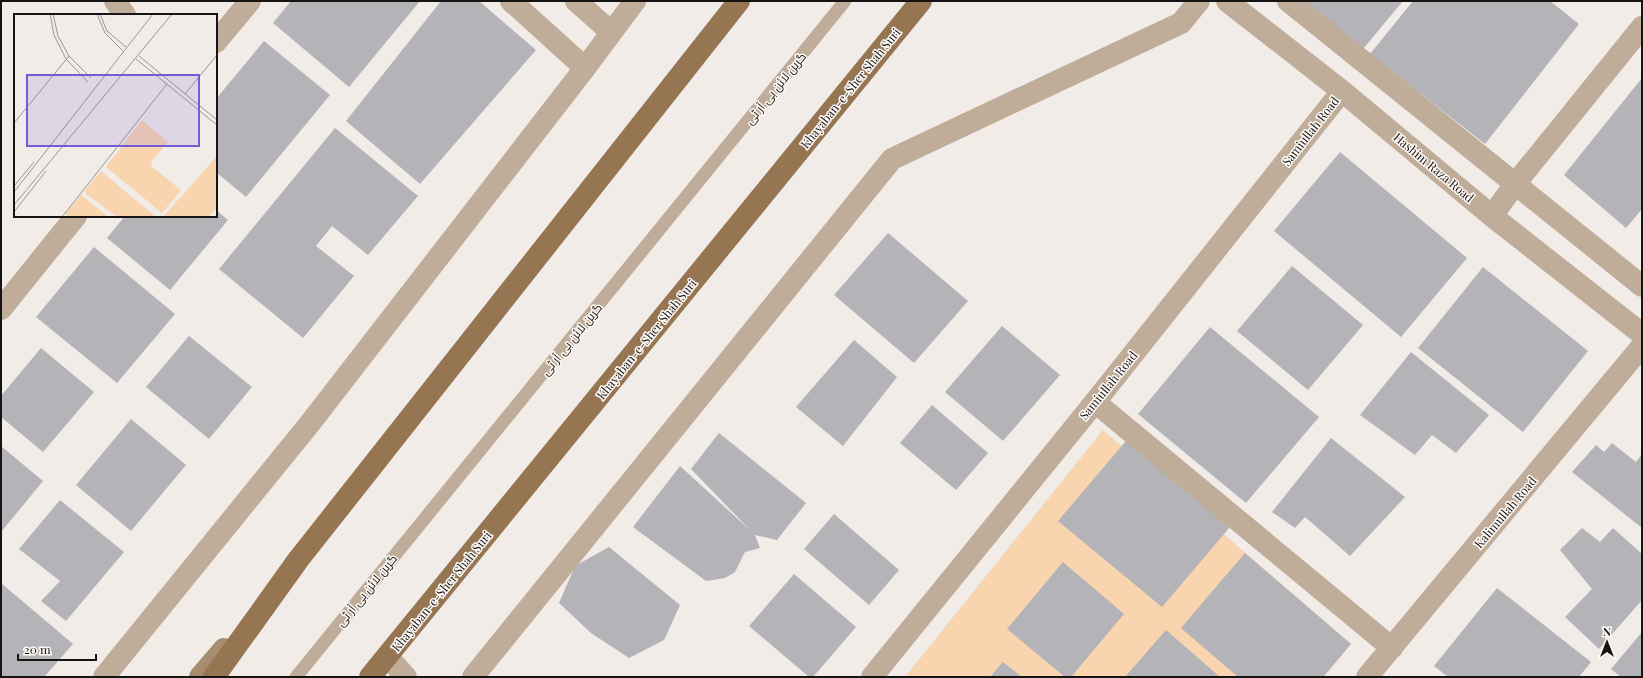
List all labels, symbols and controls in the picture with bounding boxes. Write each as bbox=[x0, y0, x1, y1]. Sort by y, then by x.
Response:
inset map bbox=[14, 14, 217, 217]
street label: Khayaban-e-Sher Shah Suri bbox=[797, 24, 904, 151]
street label: گرین لائن بی آر ٹی bbox=[741, 49, 809, 127]
street label: Samiullah Road bbox=[1278, 93, 1342, 169]
street label: Hashim Raza Road bbox=[1390, 129, 1478, 205]
street label: Khayaban-e-Sher Shah Suri bbox=[593, 275, 700, 402]
street label: گرین لائن بی آر ٹی bbox=[537, 300, 605, 378]
street label: Samiullah Road bbox=[1075, 347, 1141, 423]
street label: Kalimullah Road bbox=[1470, 473, 1540, 551]
street label: Khayaban-e-Sher Shah Suri bbox=[388, 527, 495, 654]
street label: گرین لائن بی آر ٹی bbox=[332, 551, 400, 629]
north arrow bbox=[1587, 622, 1627, 662]
text: N bbox=[1603, 624, 1611, 639]
scale bar bbox=[18, 636, 96, 662]
text: 20 m bbox=[24, 641, 51, 657]

